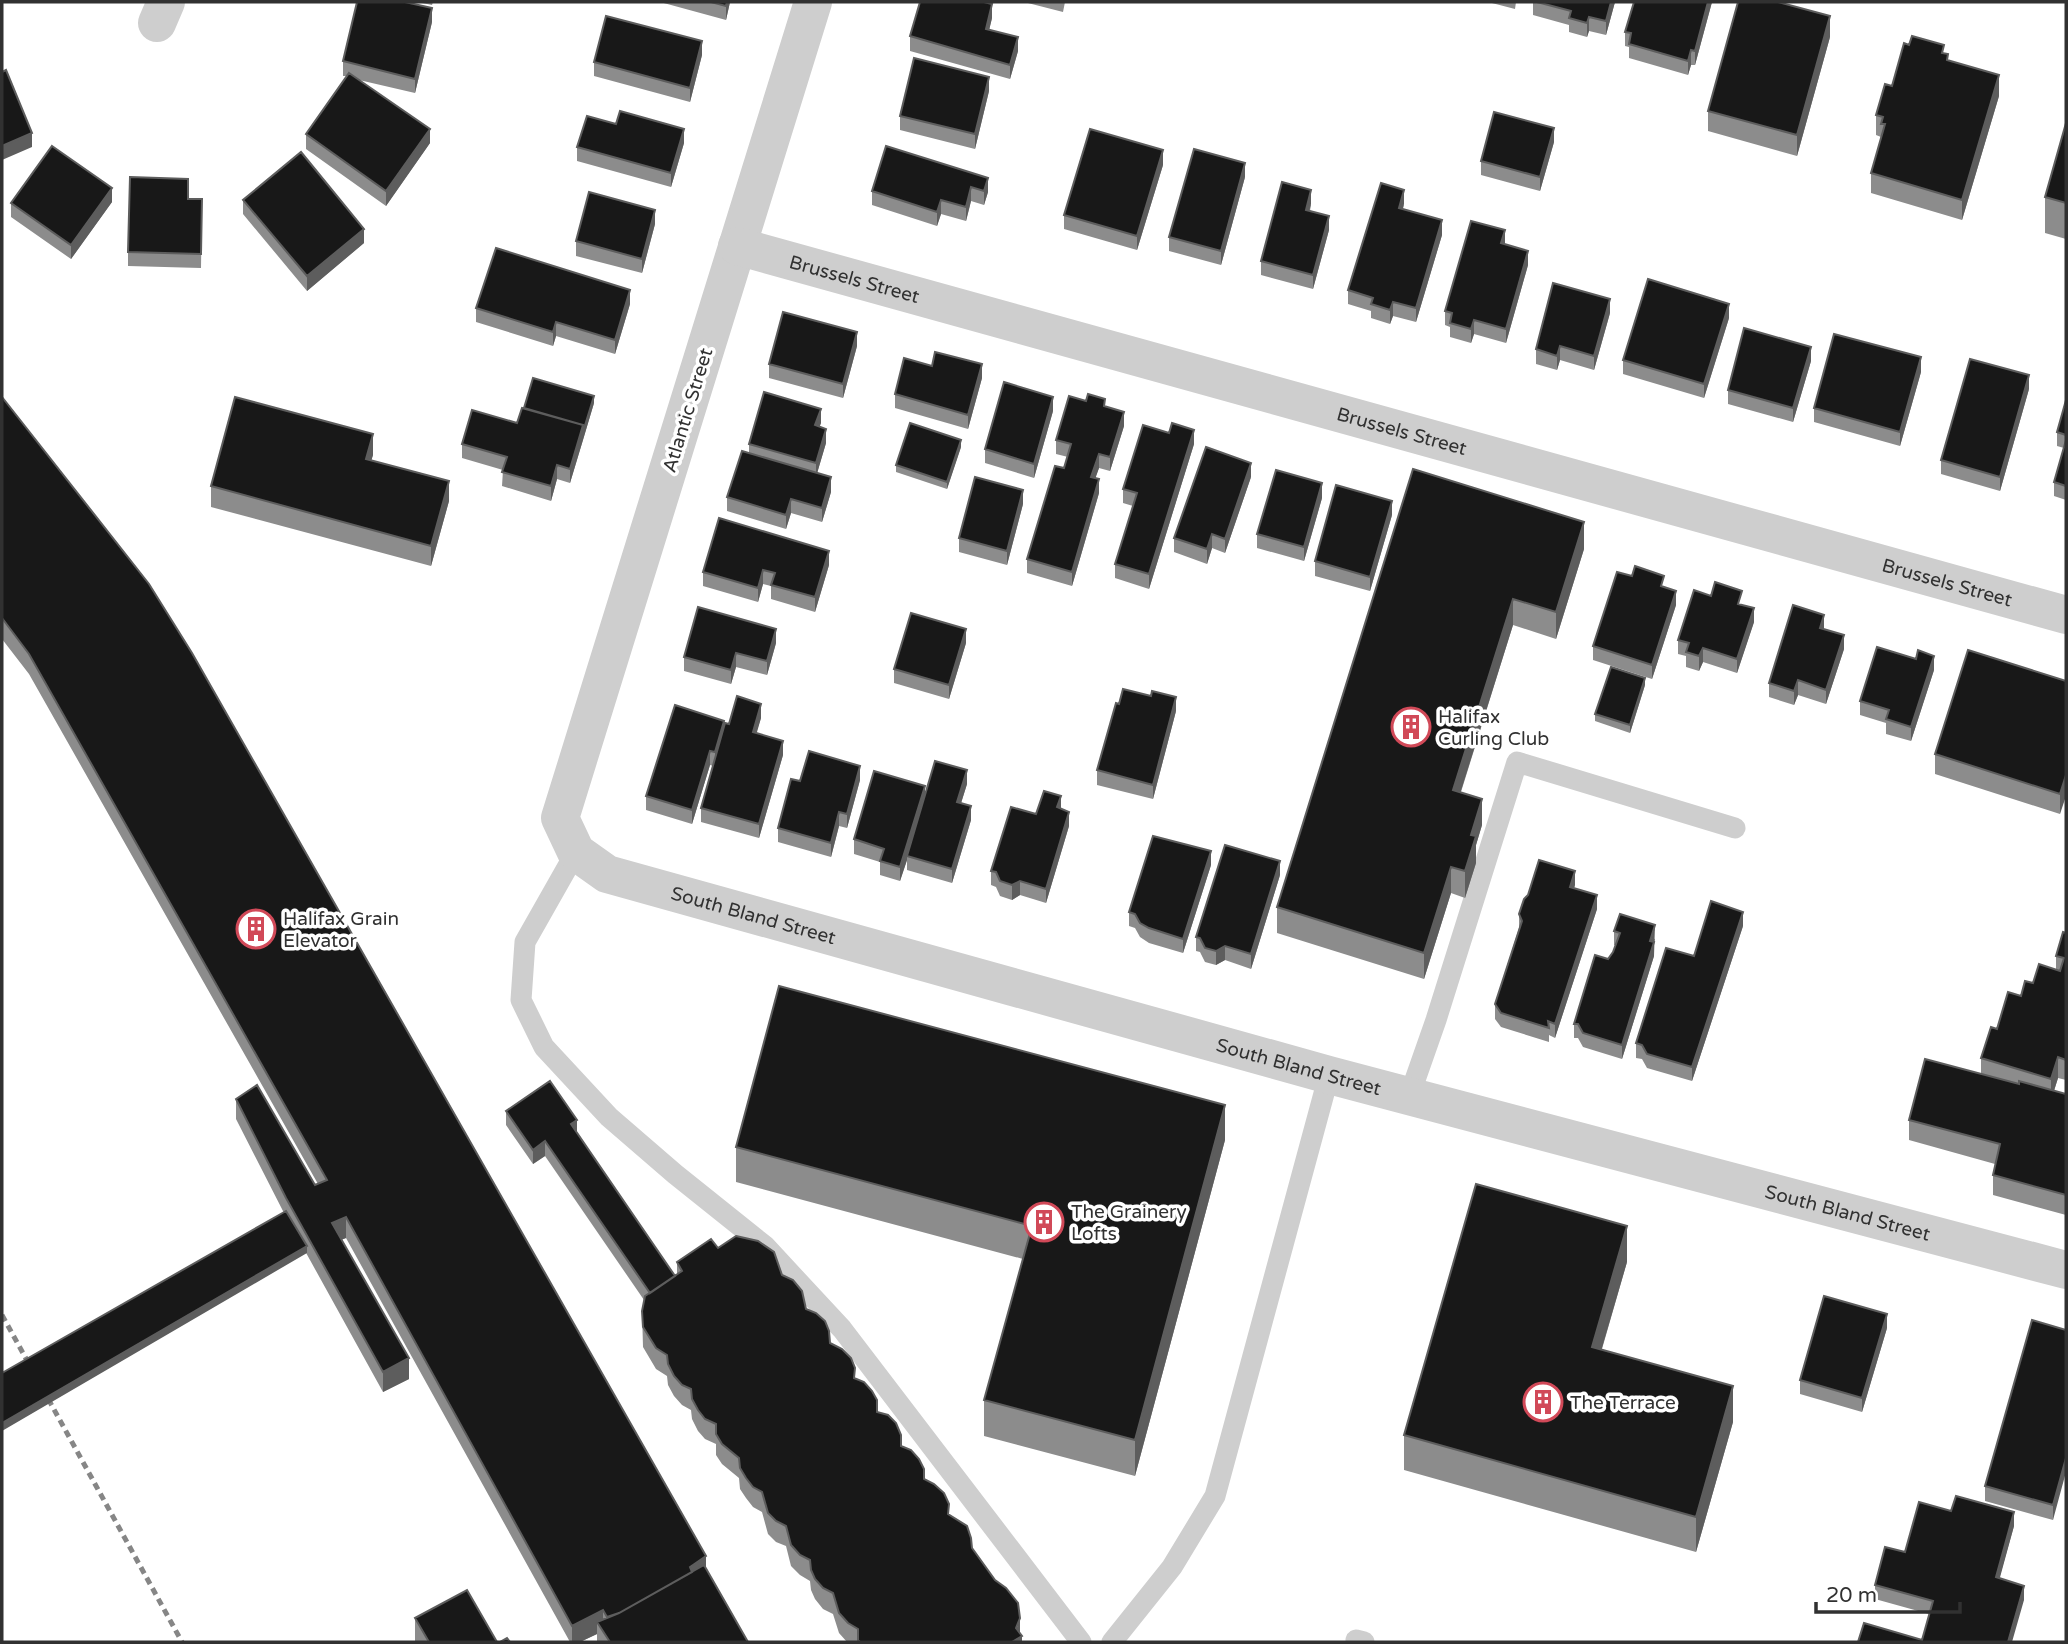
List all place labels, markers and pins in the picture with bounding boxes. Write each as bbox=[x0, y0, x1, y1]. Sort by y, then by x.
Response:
building icon: Halifax Curling Club bbox=[1390, 706, 1432, 748]
place label: Halifax Curling Club bbox=[1438, 706, 1549, 750]
building icon: Halifax Grain Elevator bbox=[235, 908, 277, 950]
place label: Halifax Grain Elevator bbox=[283, 908, 399, 952]
building icon: The Grainery Lofts bbox=[1023, 1201, 1065, 1243]
place label: The Grainery Lofts bbox=[1071, 1201, 1187, 1245]
building icon: The Terrace bbox=[1522, 1381, 1564, 1423]
place label: The Terrace bbox=[1570, 1392, 1676, 1414]

